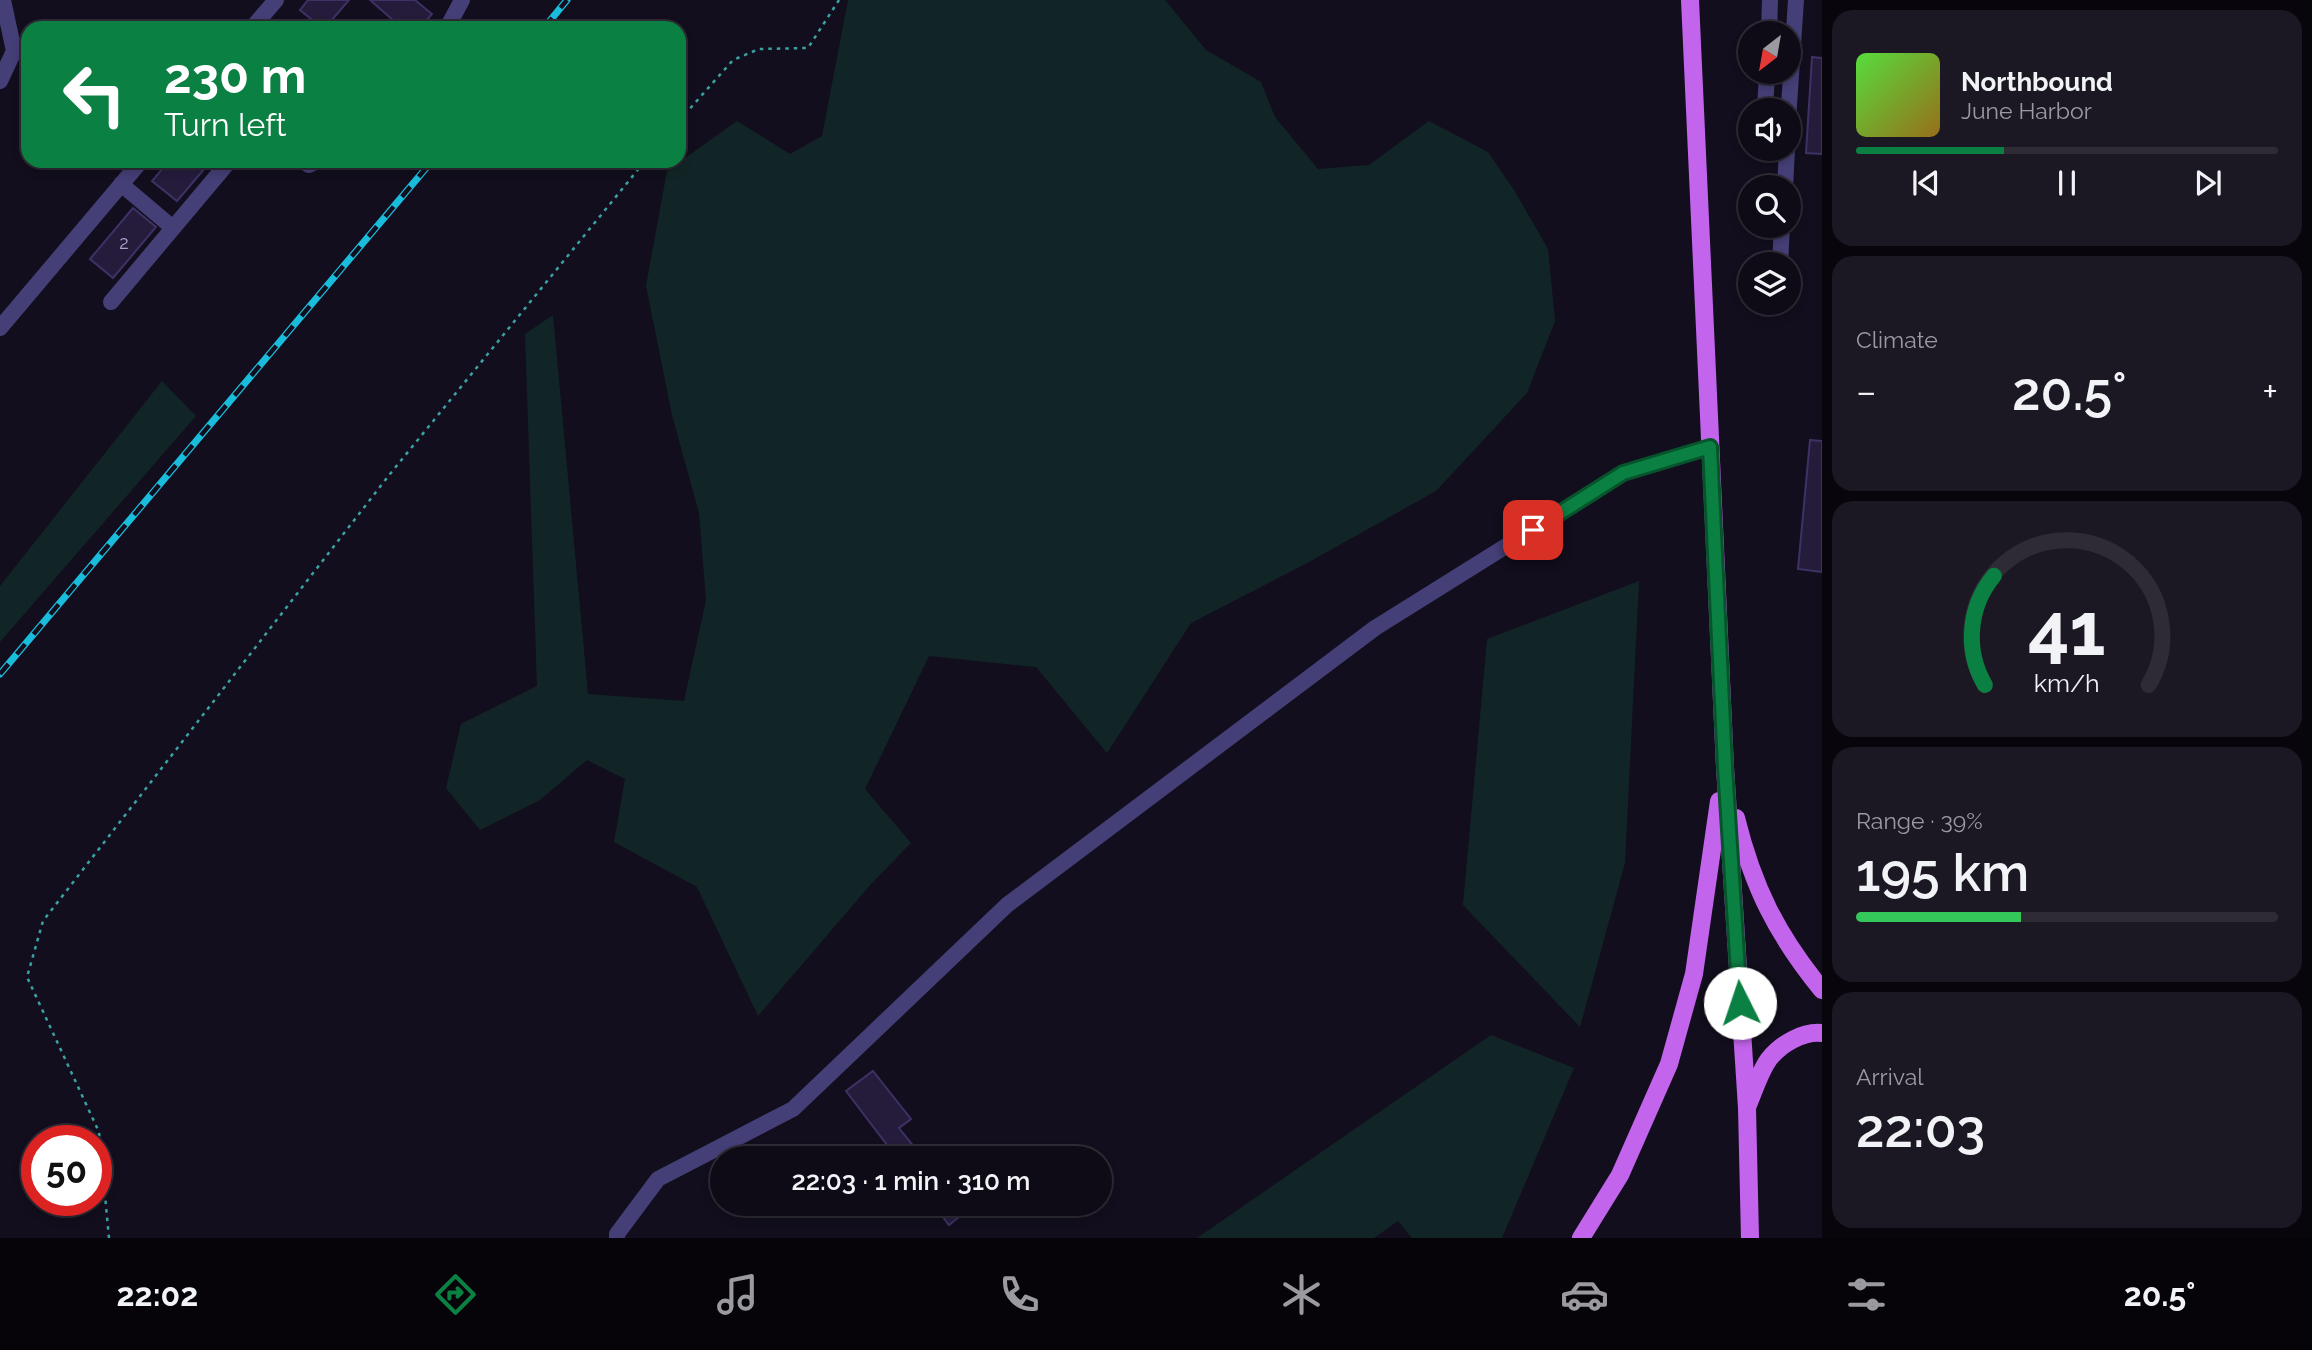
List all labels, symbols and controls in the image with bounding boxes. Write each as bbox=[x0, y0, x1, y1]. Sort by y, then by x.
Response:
north arrow bbox=[1738, 21, 1801, 84]
map controls bbox=[1738, 21, 1801, 315]
text: 230 m bbox=[164, 47, 306, 104]
icon: left bbox=[49, 49, 140, 140]
text: Northbound bbox=[1961, 67, 2113, 97]
text: June Harbor bbox=[1961, 97, 2092, 124]
button: sound bbox=[1738, 98, 1801, 161]
text: Turn left bbox=[164, 106, 286, 143]
icon: previous bbox=[1907, 164, 1945, 202]
icon: pause bbox=[2048, 164, 2086, 202]
icon: next bbox=[2189, 164, 2227, 202]
button: search bbox=[1738, 175, 1801, 238]
house number: 2 bbox=[119, 232, 129, 253]
button: layers bbox=[1738, 252, 1801, 315]
text: Climate bbox=[1856, 326, 1938, 353]
text: 20.5° bbox=[2012, 361, 2127, 422]
text: − bbox=[1856, 369, 1876, 414]
text: + bbox=[2262, 369, 2278, 414]
pin bbox=[1503, 500, 1563, 560]
icon: arrive bbox=[1514, 511, 1552, 549]
text: 41 bbox=[2028, 587, 2106, 672]
text: km/h bbox=[2034, 668, 2100, 698]
text: Range · 39% bbox=[1856, 807, 1983, 834]
text: 195 km bbox=[1856, 842, 2029, 903]
position arrow bbox=[1703, 966, 1777, 1040]
text: Arrival bbox=[1856, 1063, 1923, 1090]
text: 22:03 bbox=[1856, 1098, 1985, 1159]
speed limit sign: 50 bbox=[21, 1125, 112, 1216]
text: 22:03 · 1 min · 310 m bbox=[792, 1166, 1030, 1196]
icon: directions bbox=[431, 1270, 480, 1319]
icon: music bbox=[713, 1270, 762, 1319]
icon: phone bbox=[995, 1270, 1044, 1319]
icon: climate bbox=[1277, 1270, 1326, 1319]
icon: car bbox=[1560, 1270, 1609, 1319]
icon: filters bbox=[1842, 1270, 1891, 1319]
text: 22:02 bbox=[117, 1276, 198, 1313]
text: 20.5° bbox=[2124, 1276, 2195, 1313]

